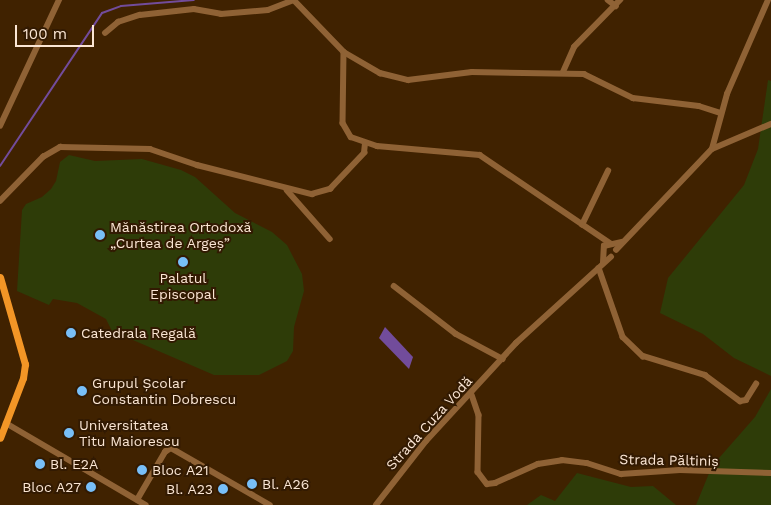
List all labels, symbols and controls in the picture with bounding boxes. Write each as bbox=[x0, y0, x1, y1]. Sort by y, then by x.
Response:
scale bar bbox=[18, 15, 96, 47]
text: 100 m bbox=[23, 25, 67, 43]
place label: Mănăstirea Ortodoxă „Curtea de Argeș” bbox=[110, 219, 252, 252]
marker: Mănăstirea Ortodoxă „Curtea de Argeș” bbox=[94, 229, 106, 241]
marker: Palatul Episcopal bbox=[177, 256, 189, 268]
place label: Palatul Episcopal bbox=[150, 270, 216, 302]
place label: Catedrala Regală bbox=[81, 325, 196, 341]
marker: Catedrala Regală bbox=[65, 327, 77, 339]
street label: Strada Cuza Vodă bbox=[382, 372, 476, 474]
place label: Grupul Școlar Constantin Dobrescu bbox=[92, 375, 236, 408]
marker: Grupul Școlar Constantin Dobrescu bbox=[76, 385, 88, 397]
place label: Universitatea Titu Maiorescu bbox=[79, 417, 180, 450]
marker: Universitatea Titu Maiorescu bbox=[63, 427, 75, 439]
street label: Strada Păltiniș bbox=[619, 451, 719, 469]
place label: Bl. E2A bbox=[50, 456, 98, 472]
marker: Bl. E2A bbox=[34, 458, 46, 470]
place label: Bloc A21 bbox=[152, 462, 209, 478]
marker: Bloc A21 bbox=[136, 464, 148, 476]
place label: Bl. A26 bbox=[262, 476, 310, 492]
marker: Bl. A26 bbox=[246, 478, 258, 490]
place label: Bloc A27 bbox=[22, 479, 81, 495]
marker: Bloc A27 bbox=[85, 481, 97, 493]
place label: Bl. A23 bbox=[166, 481, 213, 497]
marker: Bl. A23 bbox=[217, 483, 229, 495]

